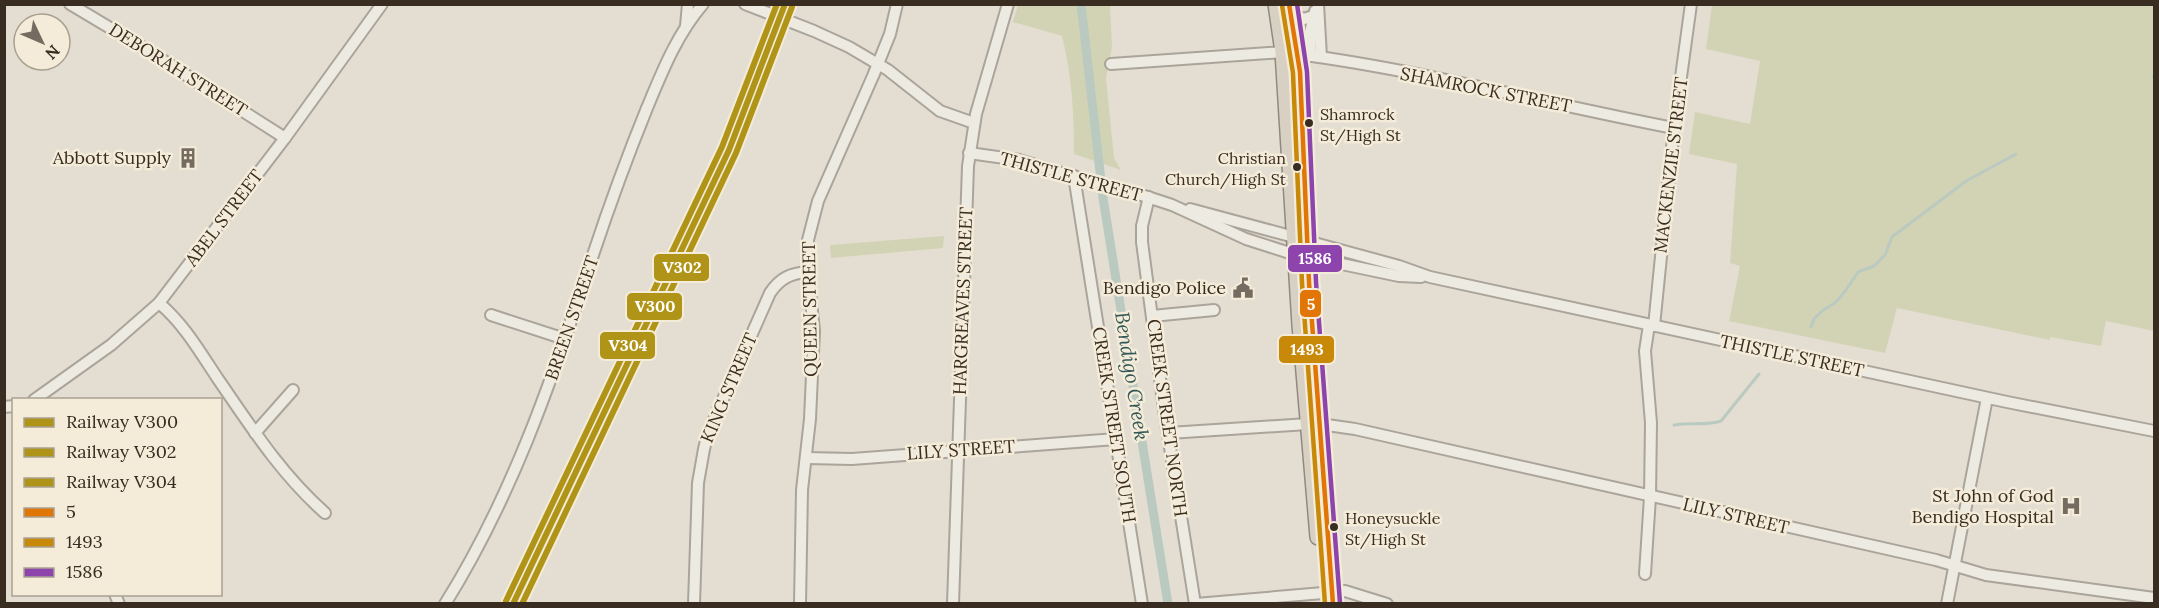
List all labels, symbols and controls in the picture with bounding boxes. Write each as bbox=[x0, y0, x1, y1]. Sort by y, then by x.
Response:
north arrow bbox=[12, 12, 72, 72]
street label: DEBORAH STREET bbox=[105, 18, 252, 122]
text: N bbox=[41, 41, 64, 64]
street label: SHAMROCK STREET bbox=[1398, 62, 1574, 118]
street label: MACKENZIE STREET bbox=[1648, 75, 1693, 254]
place label: Shamrock St/High St bbox=[1320, 104, 1402, 146]
marker: Shamrock St/High St bbox=[1303, 117, 1315, 129]
place label: Abbott Supply bbox=[52, 146, 171, 169]
building icon: Abbott Supply bbox=[176, 146, 200, 170]
street label: THISTLE STREET bbox=[997, 146, 1145, 207]
place label: Christian Church/High St bbox=[1165, 148, 1287, 190]
marker: Christian Church/High St bbox=[1291, 161, 1303, 173]
street label: ABEL STREET bbox=[179, 164, 268, 272]
street label: HARGREAVES STREET bbox=[948, 206, 977, 395]
street label: QUEEN STREET bbox=[797, 241, 822, 377]
line badge: 1586 bbox=[1287, 244, 1343, 273]
text: 1586 bbox=[1298, 248, 1332, 268]
street label: BREEN STREET bbox=[539, 252, 604, 383]
line badge: V302 bbox=[653, 253, 710, 282]
text: V302 bbox=[663, 257, 702, 277]
place label: Bendigo Police bbox=[1103, 276, 1226, 299]
public building icon: Bendigo Police bbox=[1231, 276, 1255, 300]
line badge: 5 bbox=[1299, 289, 1322, 318]
line badge: V300 bbox=[626, 292, 683, 321]
text: 5 bbox=[1307, 294, 1316, 314]
text: V300 bbox=[635, 296, 675, 316]
water label: Bendigo Creek bbox=[1110, 310, 1155, 442]
street label: CREEK STREET NORTH bbox=[1142, 317, 1193, 518]
street label: CREEK STREET SOUTH bbox=[1088, 325, 1141, 525]
street label: KING STREET bbox=[695, 329, 762, 446]
street label: THISTLE STREET bbox=[1718, 329, 1867, 382]
line badge: V304 bbox=[599, 331, 656, 360]
text: V304 bbox=[608, 335, 648, 355]
line badge: 1493 bbox=[1278, 335, 1335, 364]
text: 1493 bbox=[1290, 339, 1324, 359]
legend bbox=[12, 398, 222, 596]
text: Railway V300 bbox=[66, 410, 178, 433]
street label: LILY STREET bbox=[906, 434, 1016, 465]
text: Railway V302 bbox=[66, 440, 177, 463]
text: Railway V304 bbox=[66, 470, 177, 493]
place label: St John of God Bendigo Hospital bbox=[1911, 484, 2054, 528]
street label: LILY STREET bbox=[1681, 492, 1792, 539]
hospital icon: St John of God Bendigo Hospital bbox=[2059, 494, 2083, 518]
text: 5 bbox=[66, 500, 76, 523]
place label: Honeysuckle St/High St bbox=[1345, 508, 1441, 550]
marker: Honeysuckle St/High St bbox=[1328, 521, 1340, 533]
text: 1493 bbox=[66, 530, 103, 553]
text: 1586 bbox=[66, 560, 103, 583]

